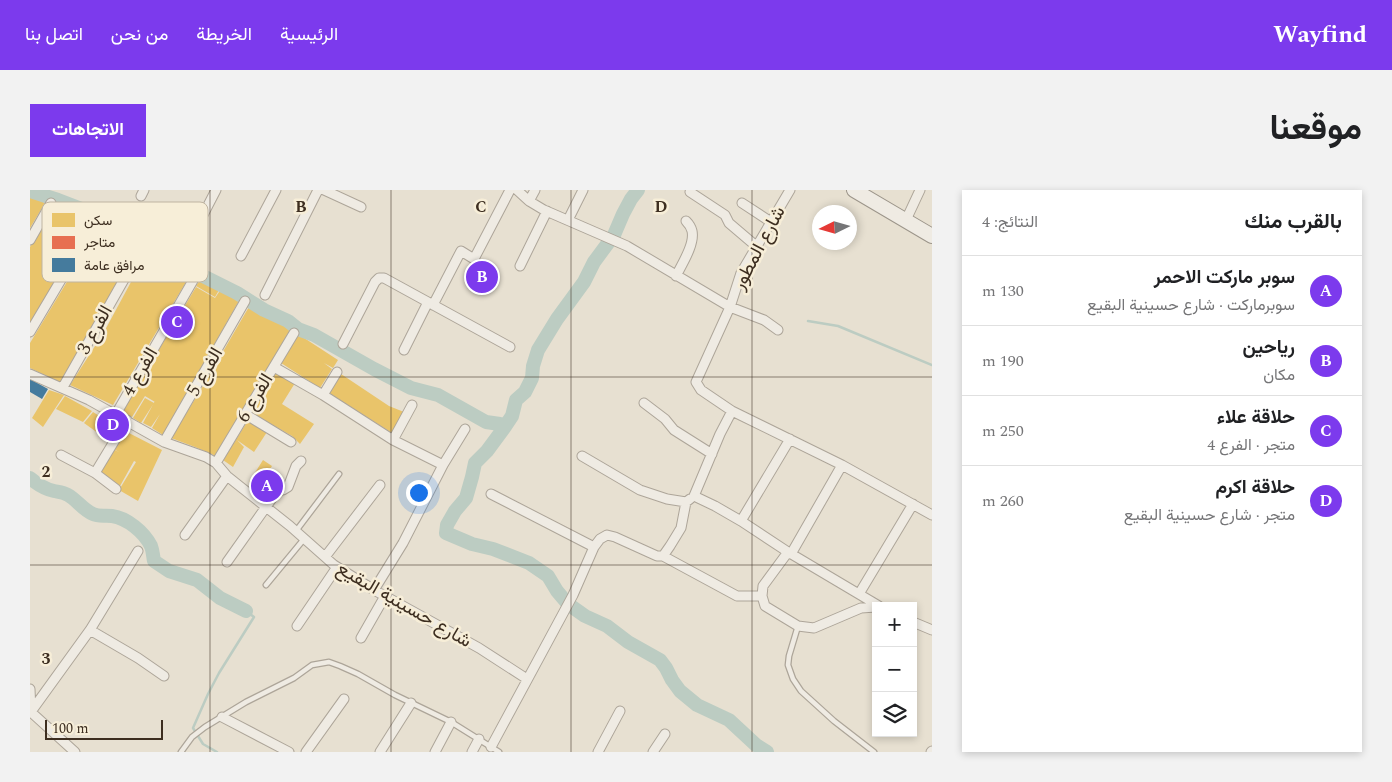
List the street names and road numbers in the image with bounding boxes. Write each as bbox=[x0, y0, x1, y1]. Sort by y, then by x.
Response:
street label: شارع المطور bbox=[724, 201, 793, 296]
street label: الفرع 3 bbox=[70, 300, 120, 360]
street label: الفرع 4 bbox=[114, 342, 166, 402]
street label: الفرع 5 bbox=[179, 342, 231, 402]
street label: الفرع 6 bbox=[229, 368, 281, 428]
street label: شارع حسينية البقيع bbox=[331, 554, 477, 656]

